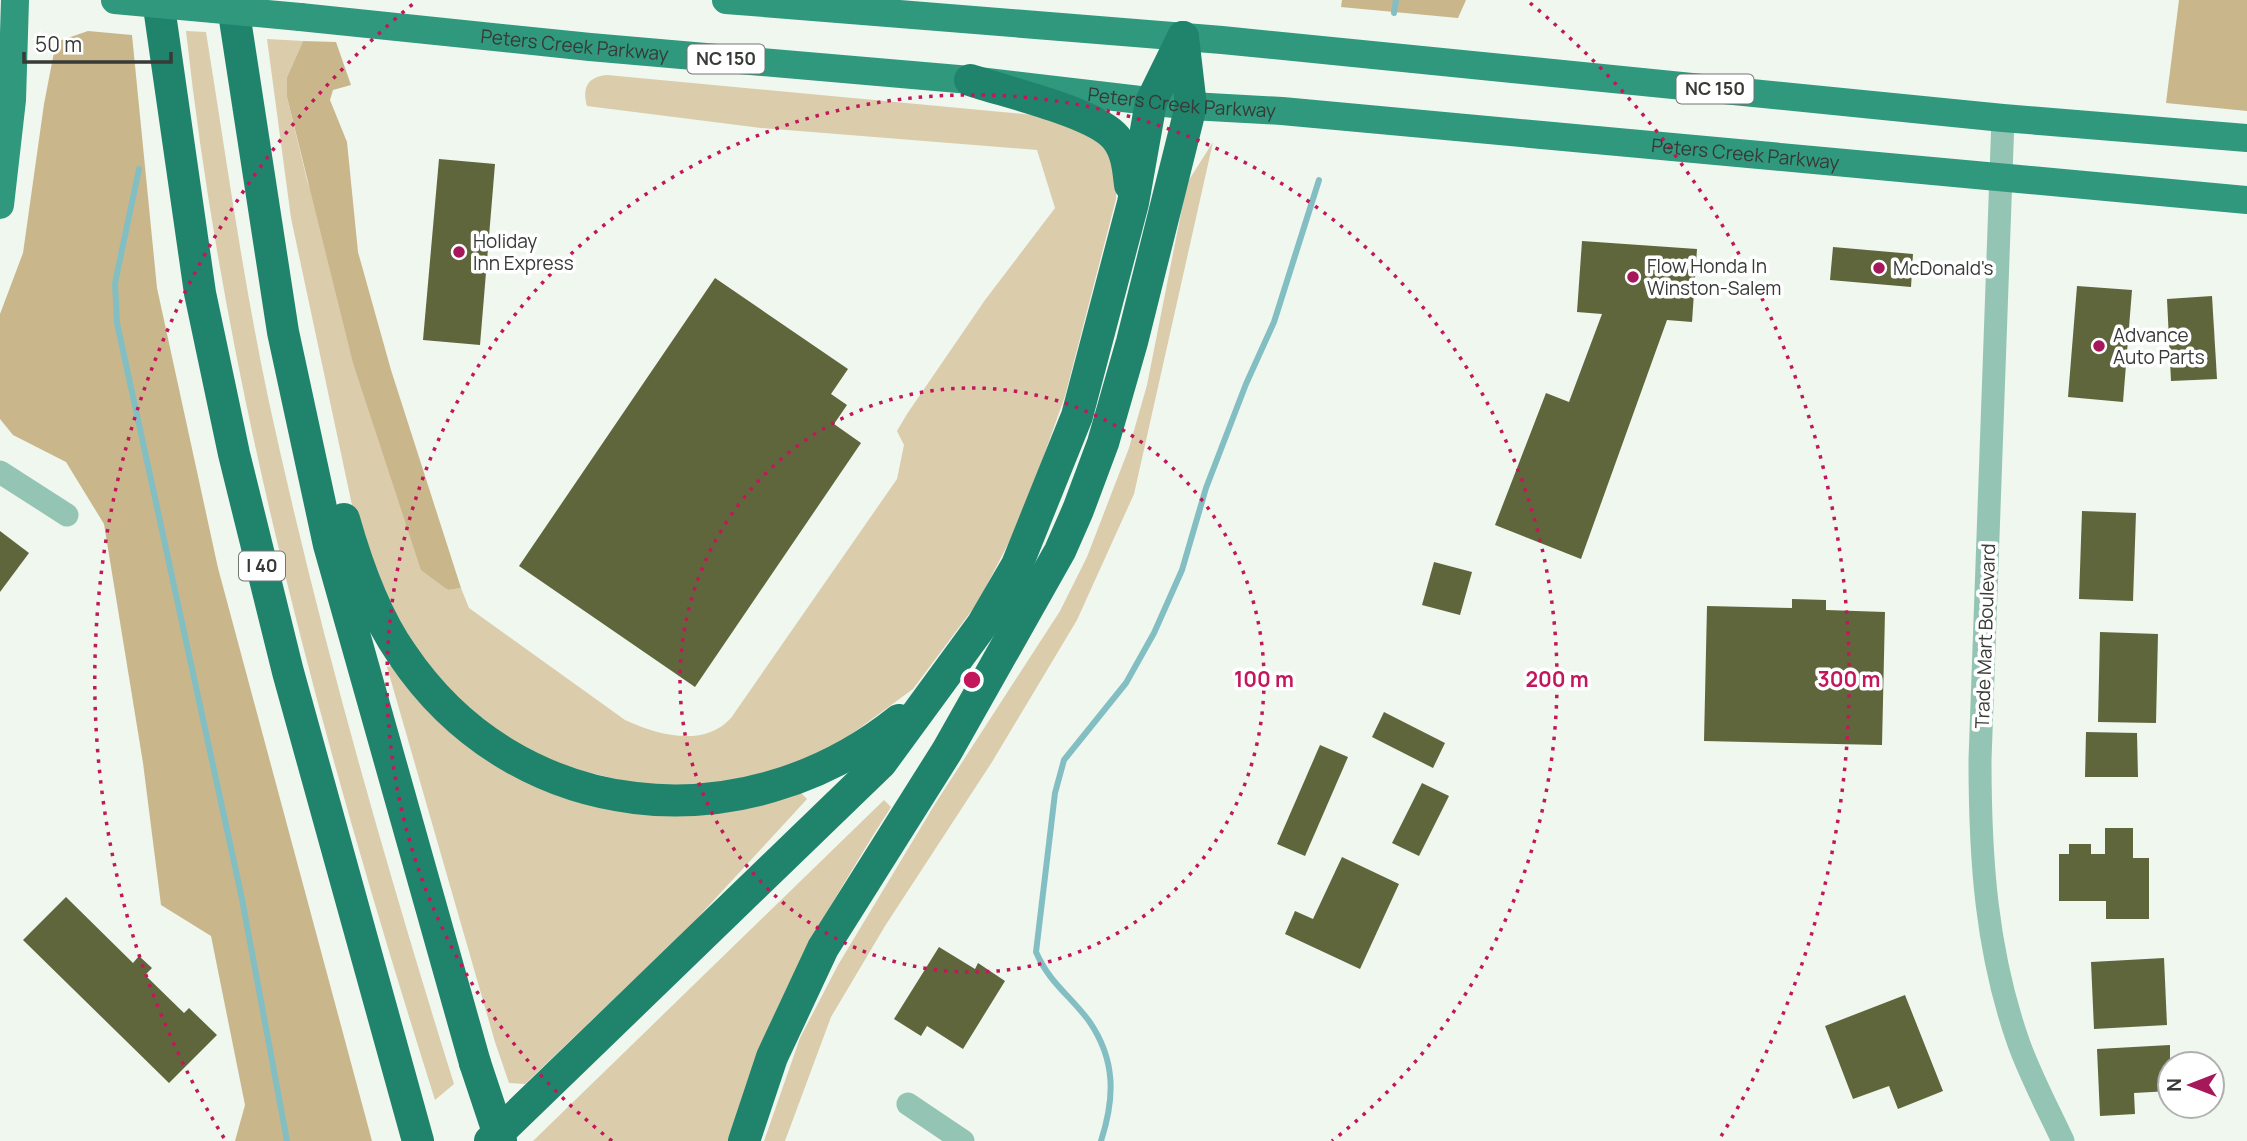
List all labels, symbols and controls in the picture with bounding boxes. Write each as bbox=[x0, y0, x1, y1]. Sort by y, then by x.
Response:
scale bar bbox=[24, 21, 172, 65]
street label: Peters Creek Parkway bbox=[479, 23, 670, 67]
text: 50 m bbox=[35, 30, 82, 58]
road number: NC 150 bbox=[688, 44, 764, 74]
road number: NC 150 bbox=[1676, 74, 1754, 104]
street label: Peters Creek Parkway bbox=[1086, 81, 1277, 124]
street label: Peters Creek Parkway bbox=[1650, 132, 1841, 175]
place label: Holiday Inn Express bbox=[473, 228, 574, 276]
marker: Holiday Inn Express bbox=[451, 244, 467, 260]
place label: Flow Honda In Winston-Salem bbox=[1647, 253, 1781, 301]
place label: McDonald's bbox=[1893, 255, 1994, 281]
marker: McDonald's bbox=[1871, 260, 1887, 276]
marker: Flow Honda In Winston-Salem bbox=[1625, 269, 1641, 285]
place label: Advance Auto Parts bbox=[2113, 322, 2205, 370]
marker: Advance Auto Parts bbox=[2091, 338, 2107, 354]
street label: Trade Mart Boulevard bbox=[1969, 543, 2001, 729]
road number: I 40 bbox=[239, 552, 285, 580]
text: 100 m bbox=[1234, 665, 1294, 693]
text: 200 m bbox=[1525, 665, 1589, 693]
text: 300 m bbox=[1818, 665, 1880, 693]
centre of rings bbox=[960, 668, 984, 692]
north arrow bbox=[2156, 1050, 2226, 1120]
text: N bbox=[2161, 1078, 2187, 1092]

